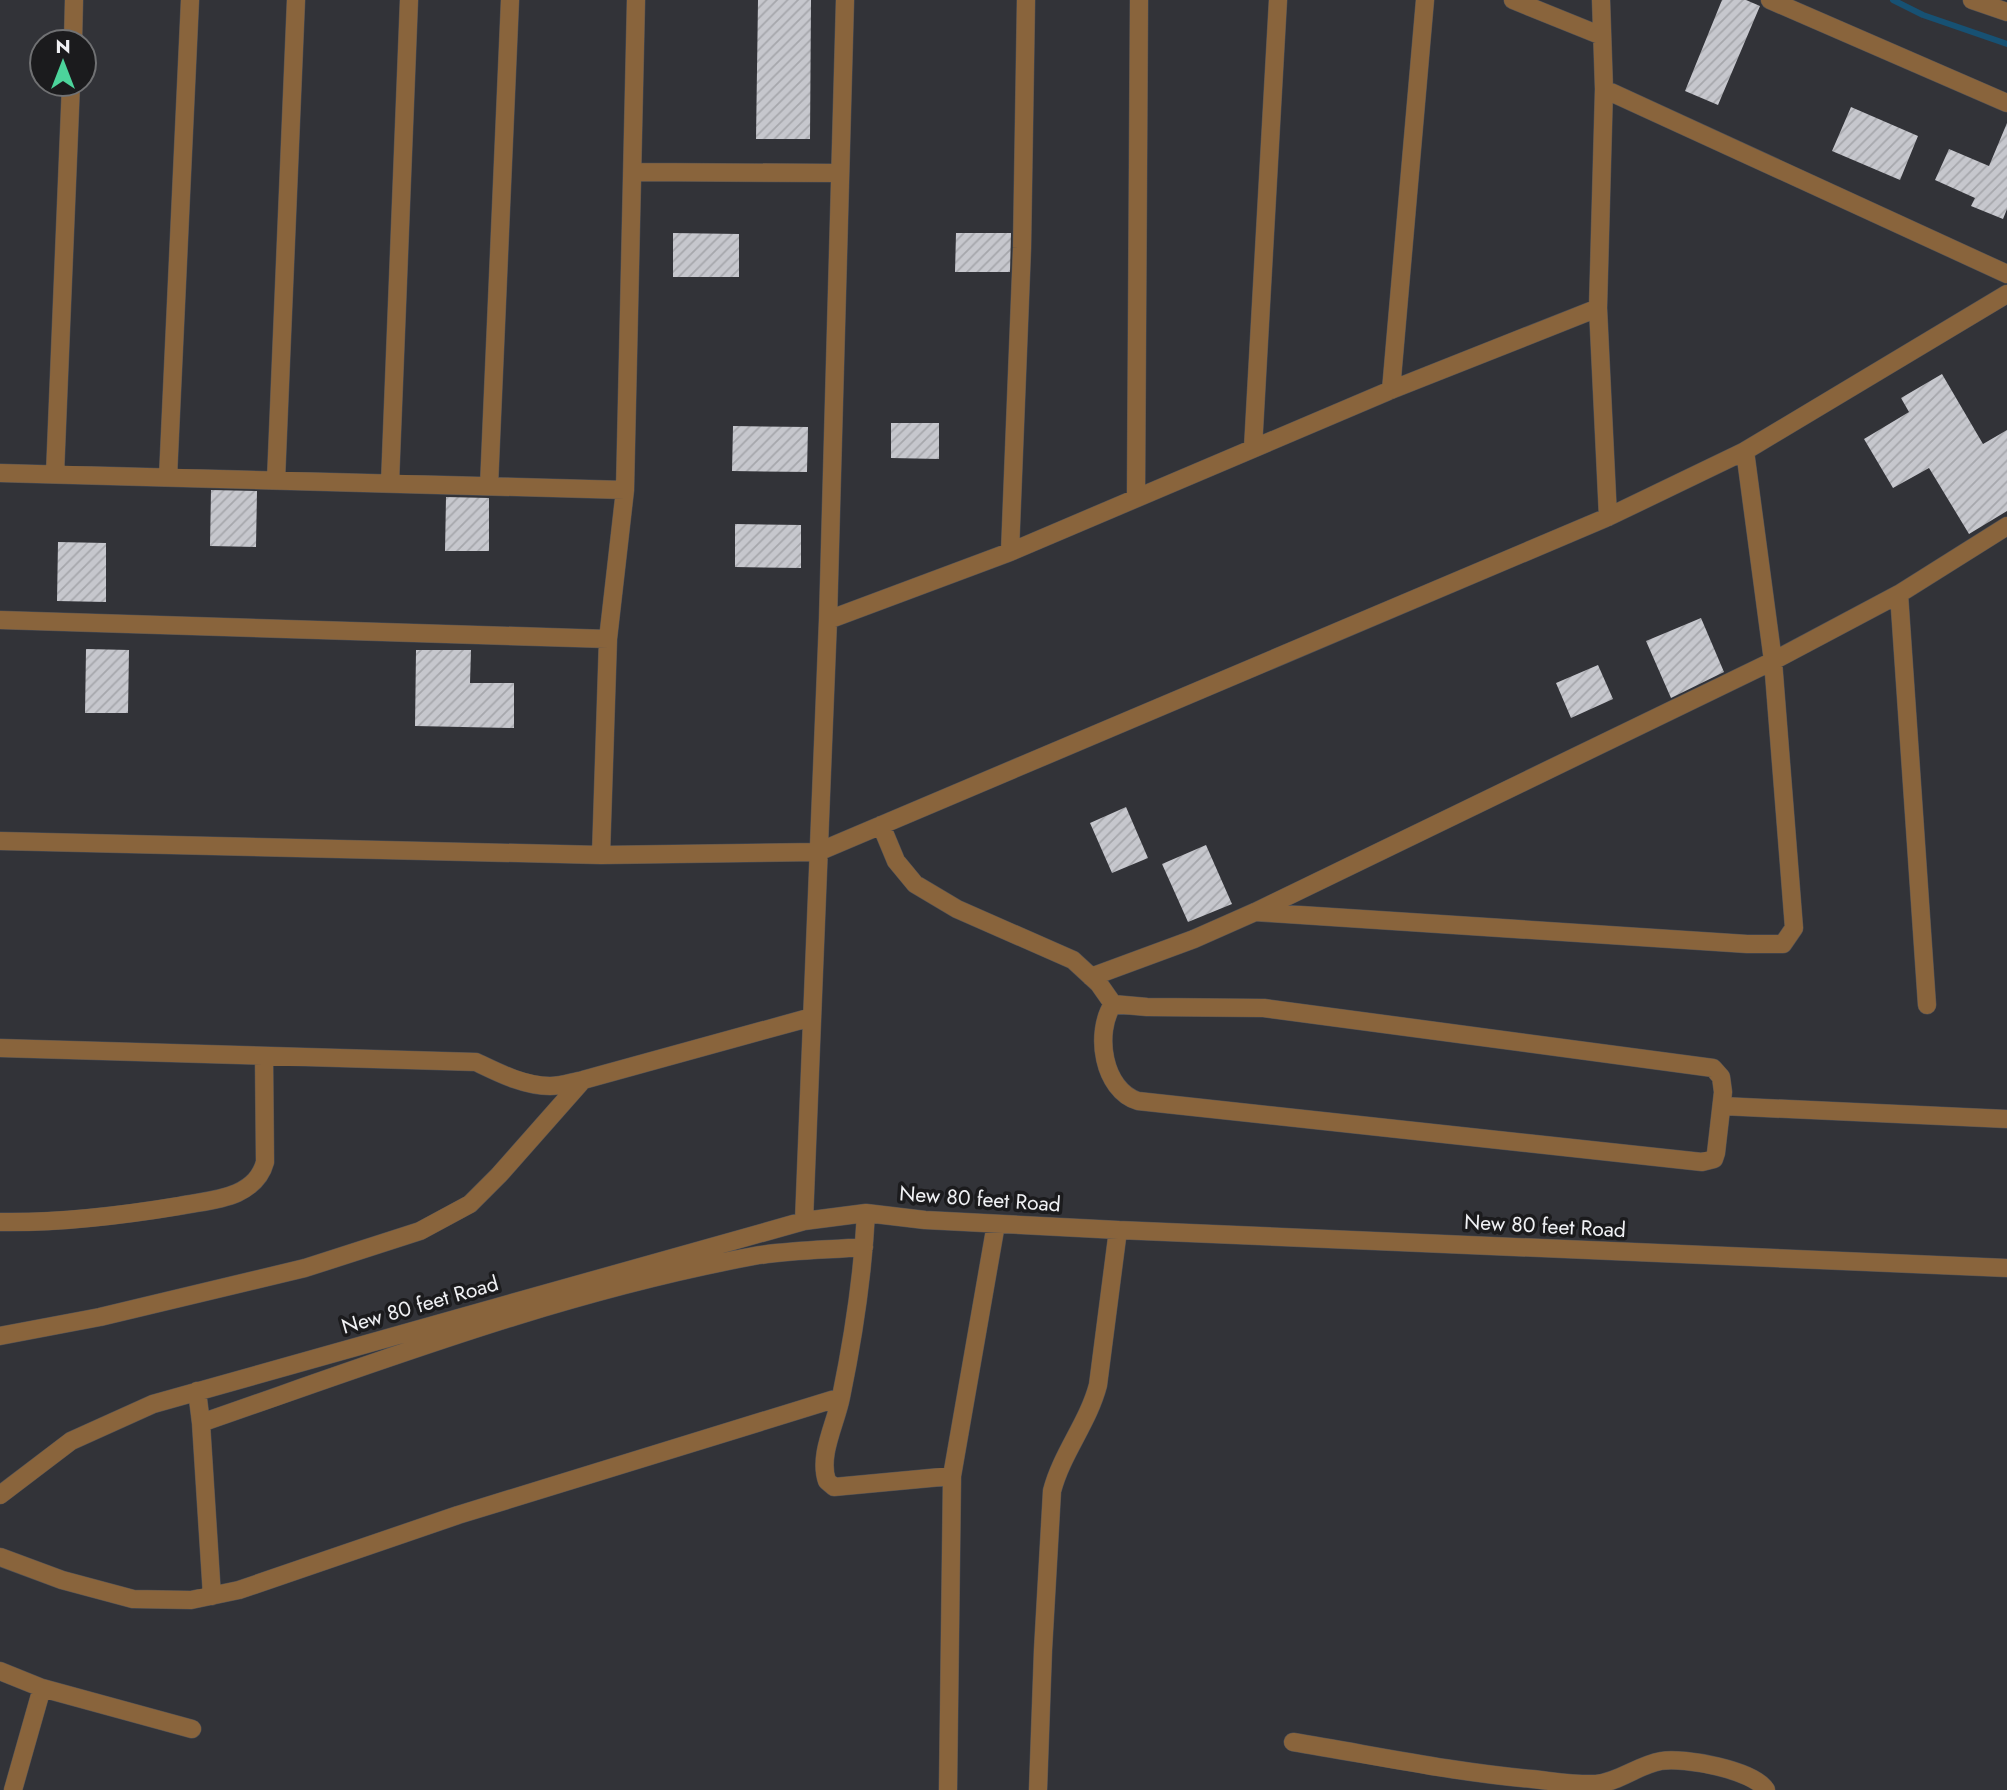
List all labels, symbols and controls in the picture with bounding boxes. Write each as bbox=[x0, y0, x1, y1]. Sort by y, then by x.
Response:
north arrow bbox=[28, 28, 98, 98]
text: N bbox=[55, 33, 71, 60]
street label: New 80 feet Road bbox=[898, 1178, 1062, 1220]
street label: New 80 feet Road bbox=[1463, 1207, 1627, 1245]
street label: New 80 feet Road bbox=[338, 1268, 502, 1342]

